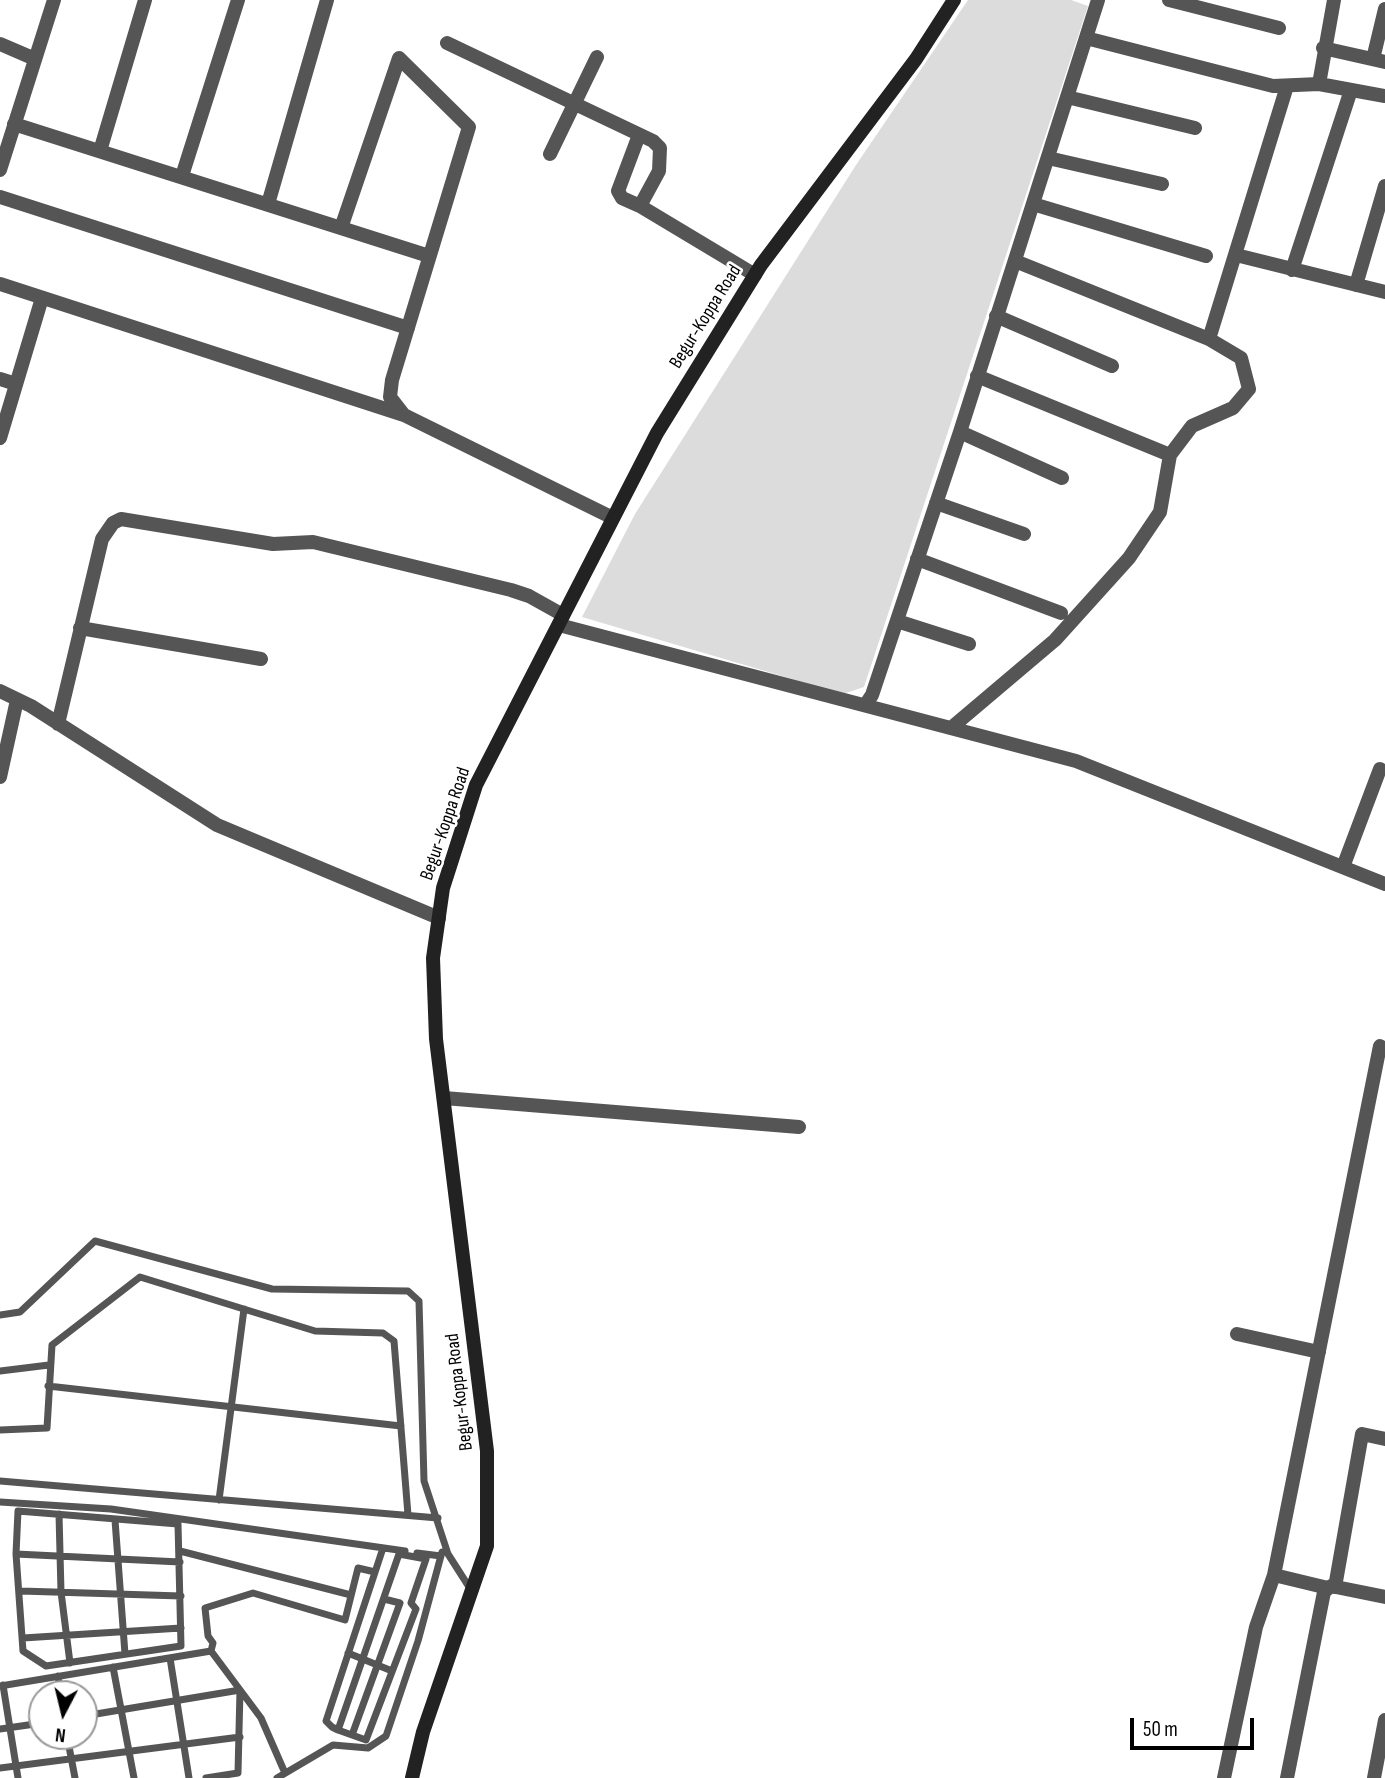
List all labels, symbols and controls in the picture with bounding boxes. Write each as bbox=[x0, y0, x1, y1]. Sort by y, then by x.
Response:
street label: Begur-Koppa Road bbox=[665, 261, 747, 373]
street label: Begur-Koppa Road bbox=[416, 765, 476, 883]
street label: Begur-Koppa Road bbox=[442, 1332, 478, 1452]
north arrow bbox=[28, 1680, 98, 1750]
scale bar bbox=[1133, 1704, 1257, 1748]
text: 50 m bbox=[1143, 1717, 1178, 1742]
text: N bbox=[54, 1722, 67, 1746]

